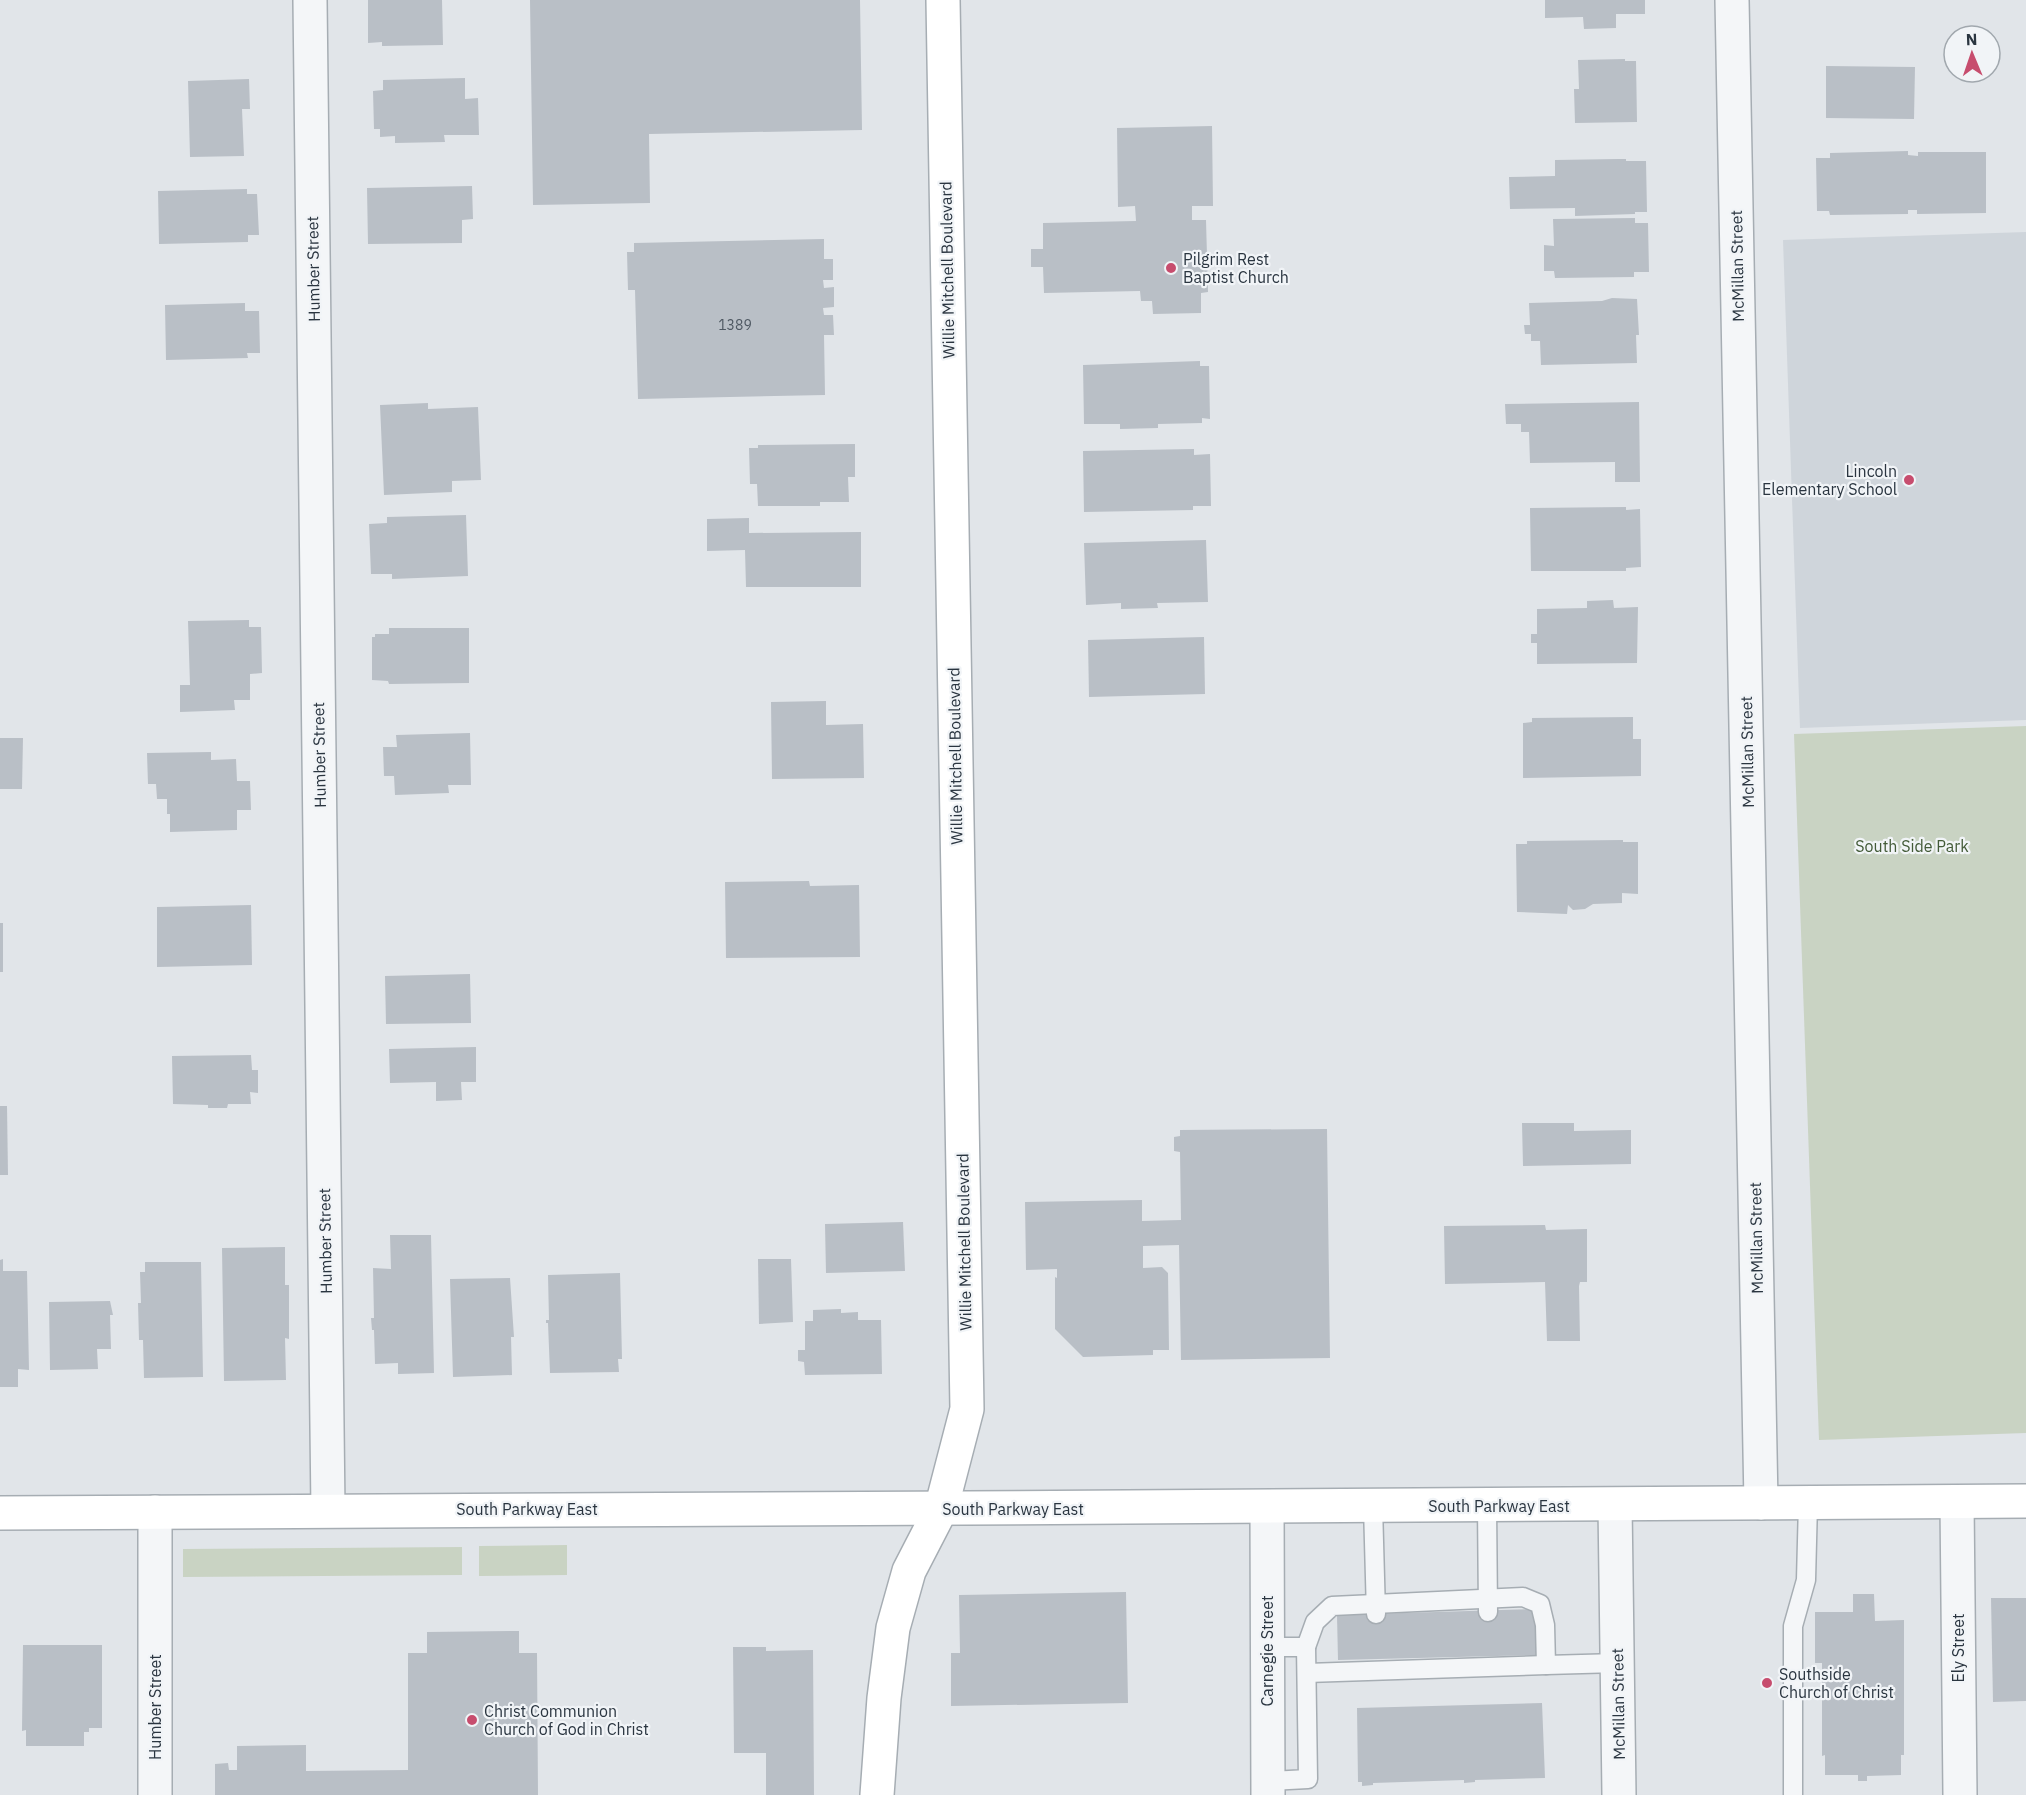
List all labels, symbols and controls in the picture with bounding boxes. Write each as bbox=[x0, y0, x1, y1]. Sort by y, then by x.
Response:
north arrow bbox=[1942, 24, 2002, 84]
text: N bbox=[1965, 29, 1978, 49]
street label: Willie Mitchell Boulevard bbox=[935, 181, 959, 359]
street label: McMillan Street bbox=[1726, 210, 1748, 322]
street label: Humber Street bbox=[302, 216, 324, 322]
place label: Pilgrim Rest Baptist Church bbox=[1183, 249, 1289, 287]
marker: Pilgrim Rest Baptist Church bbox=[1164, 261, 1178, 275]
house number: 1389 bbox=[718, 316, 752, 334]
place label: Lincoln Elementary School bbox=[1762, 461, 1897, 499]
marker: Lincoln Elementary School bbox=[1902, 473, 1916, 487]
street label: Willie Mitchell Boulevard bbox=[943, 667, 967, 845]
street label: McMillan Street bbox=[1736, 696, 1758, 808]
street label: Humber Street bbox=[308, 702, 330, 808]
park label: South Side Park bbox=[1855, 836, 1969, 856]
street label: Willie Mitchell Boulevard bbox=[952, 1153, 976, 1331]
street label: McMillan Street bbox=[1745, 1182, 1767, 1294]
street label: Humber Street bbox=[314, 1188, 336, 1294]
street label: South Parkway East bbox=[1428, 1496, 1570, 1516]
street label: South Parkway East bbox=[456, 1499, 598, 1519]
street label: South Parkway East bbox=[942, 1499, 1084, 1519]
street label: Carnegie Street bbox=[1257, 1595, 1277, 1707]
street label: Ely Street bbox=[1948, 1613, 1968, 1683]
street label: McMillan Street bbox=[1607, 1648, 1629, 1760]
street label: Humber Street bbox=[145, 1654, 165, 1760]
place label: Southside Church of Christ bbox=[1779, 1664, 1894, 1702]
marker: Southside Church of Christ bbox=[1760, 1676, 1774, 1690]
place label: Christ Communion Church of God in Christ bbox=[484, 1701, 649, 1739]
marker: Christ Communion Church of God in Christ bbox=[465, 1713, 479, 1727]

